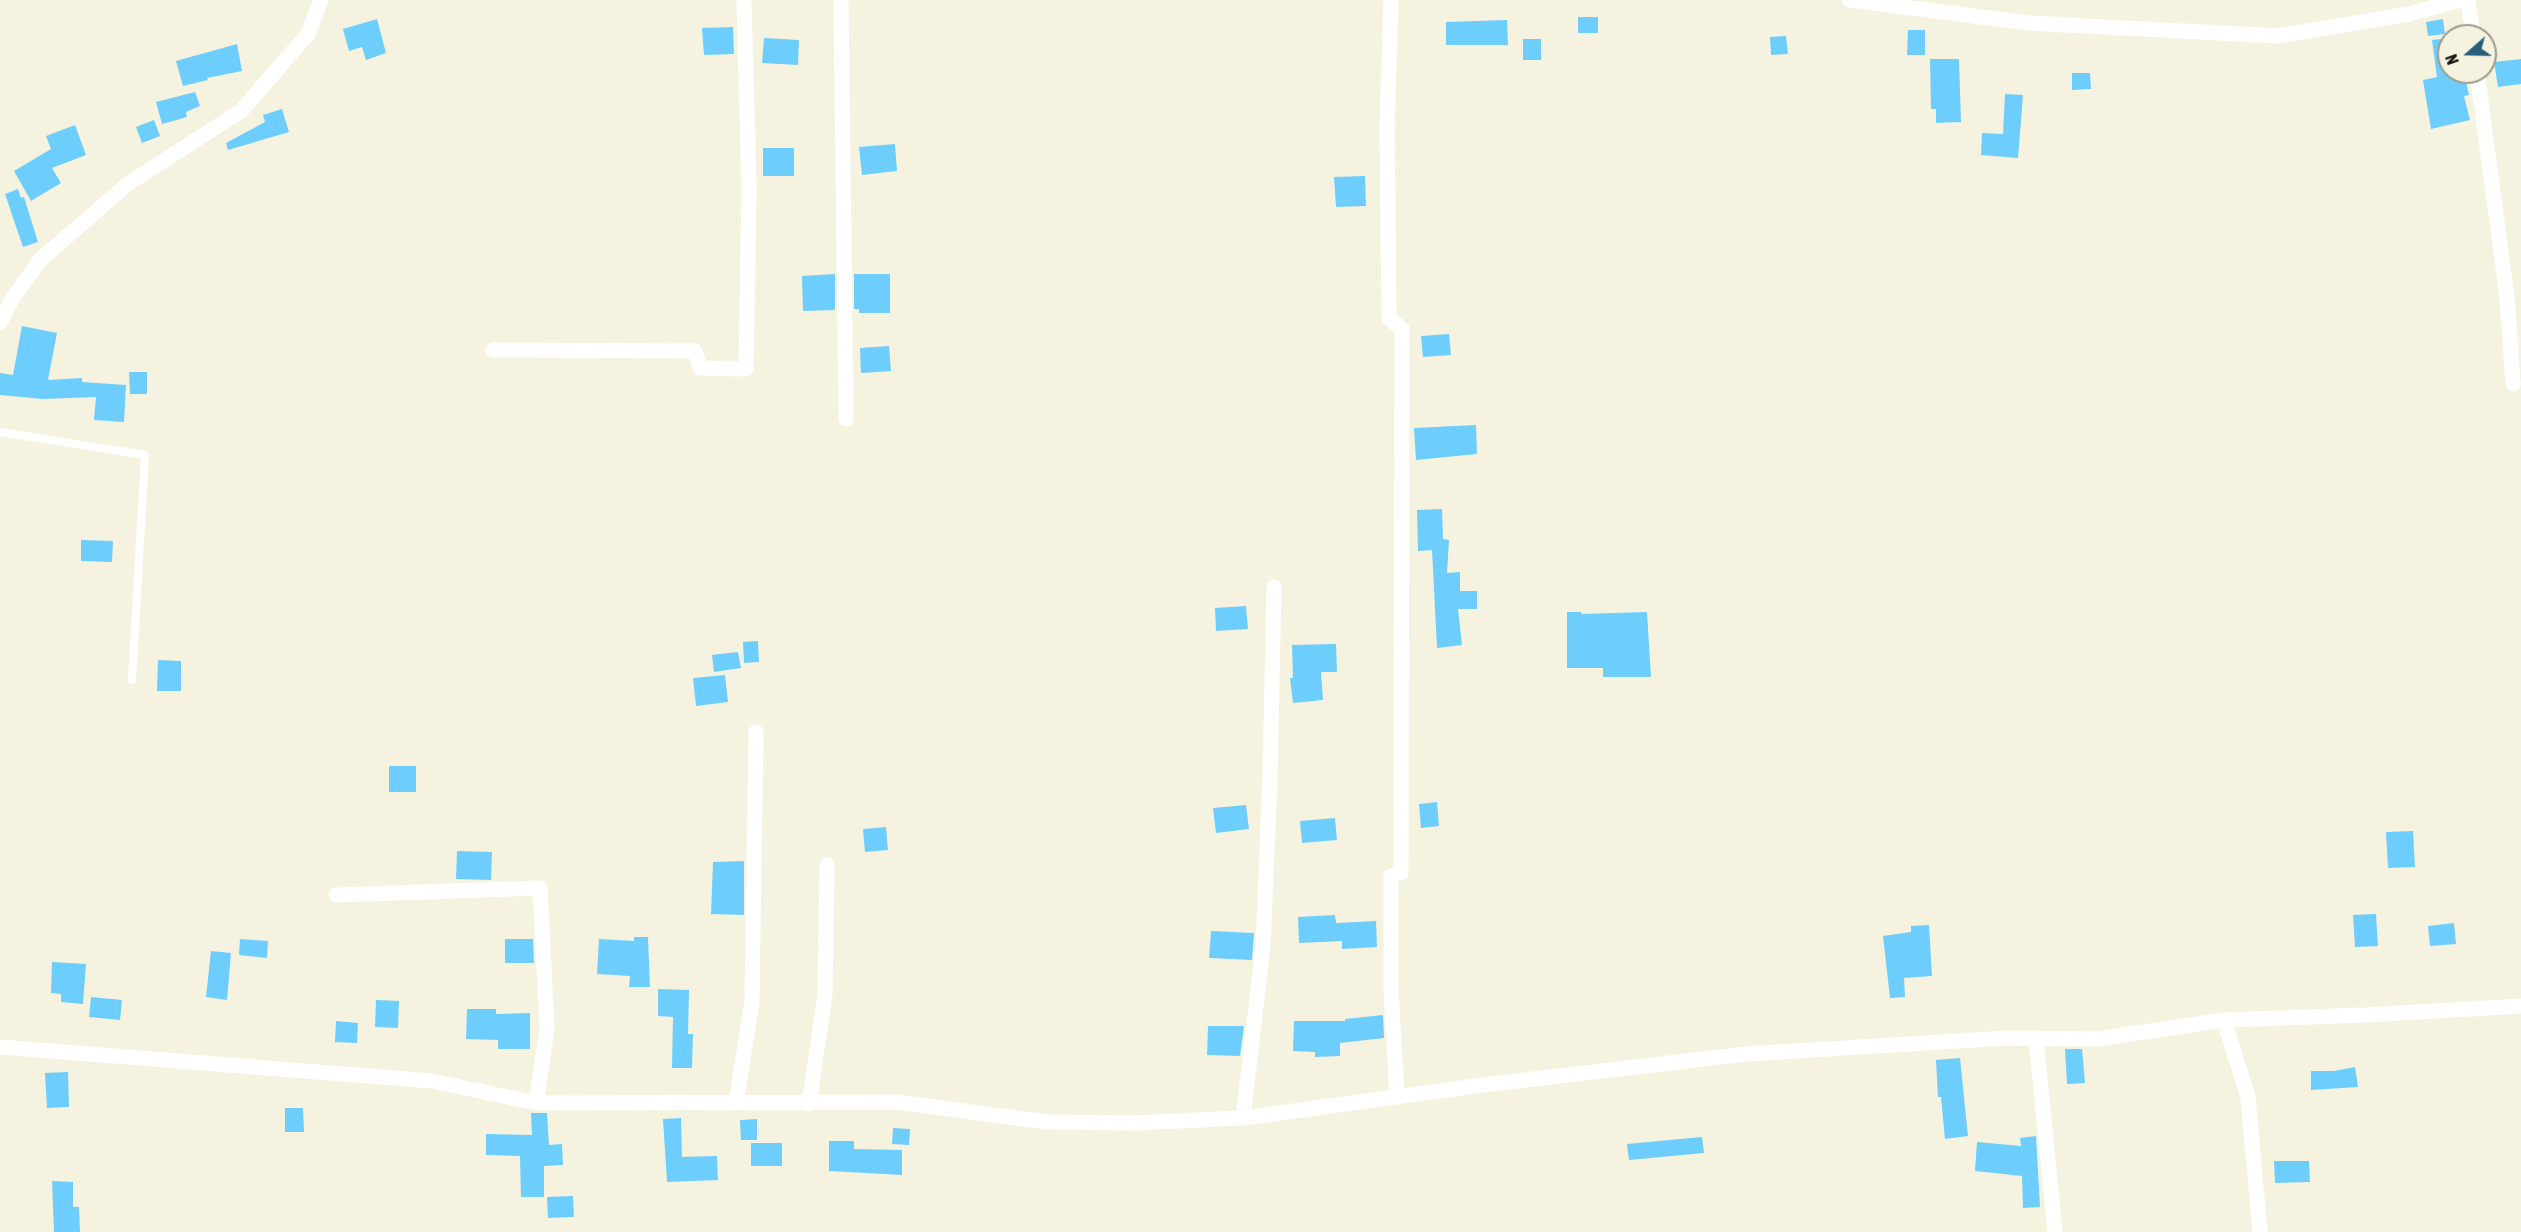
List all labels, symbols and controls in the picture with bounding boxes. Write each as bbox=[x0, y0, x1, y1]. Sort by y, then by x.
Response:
north arrow bbox=[2437, 24, 2497, 84]
text: N bbox=[2442, 52, 2462, 67]

